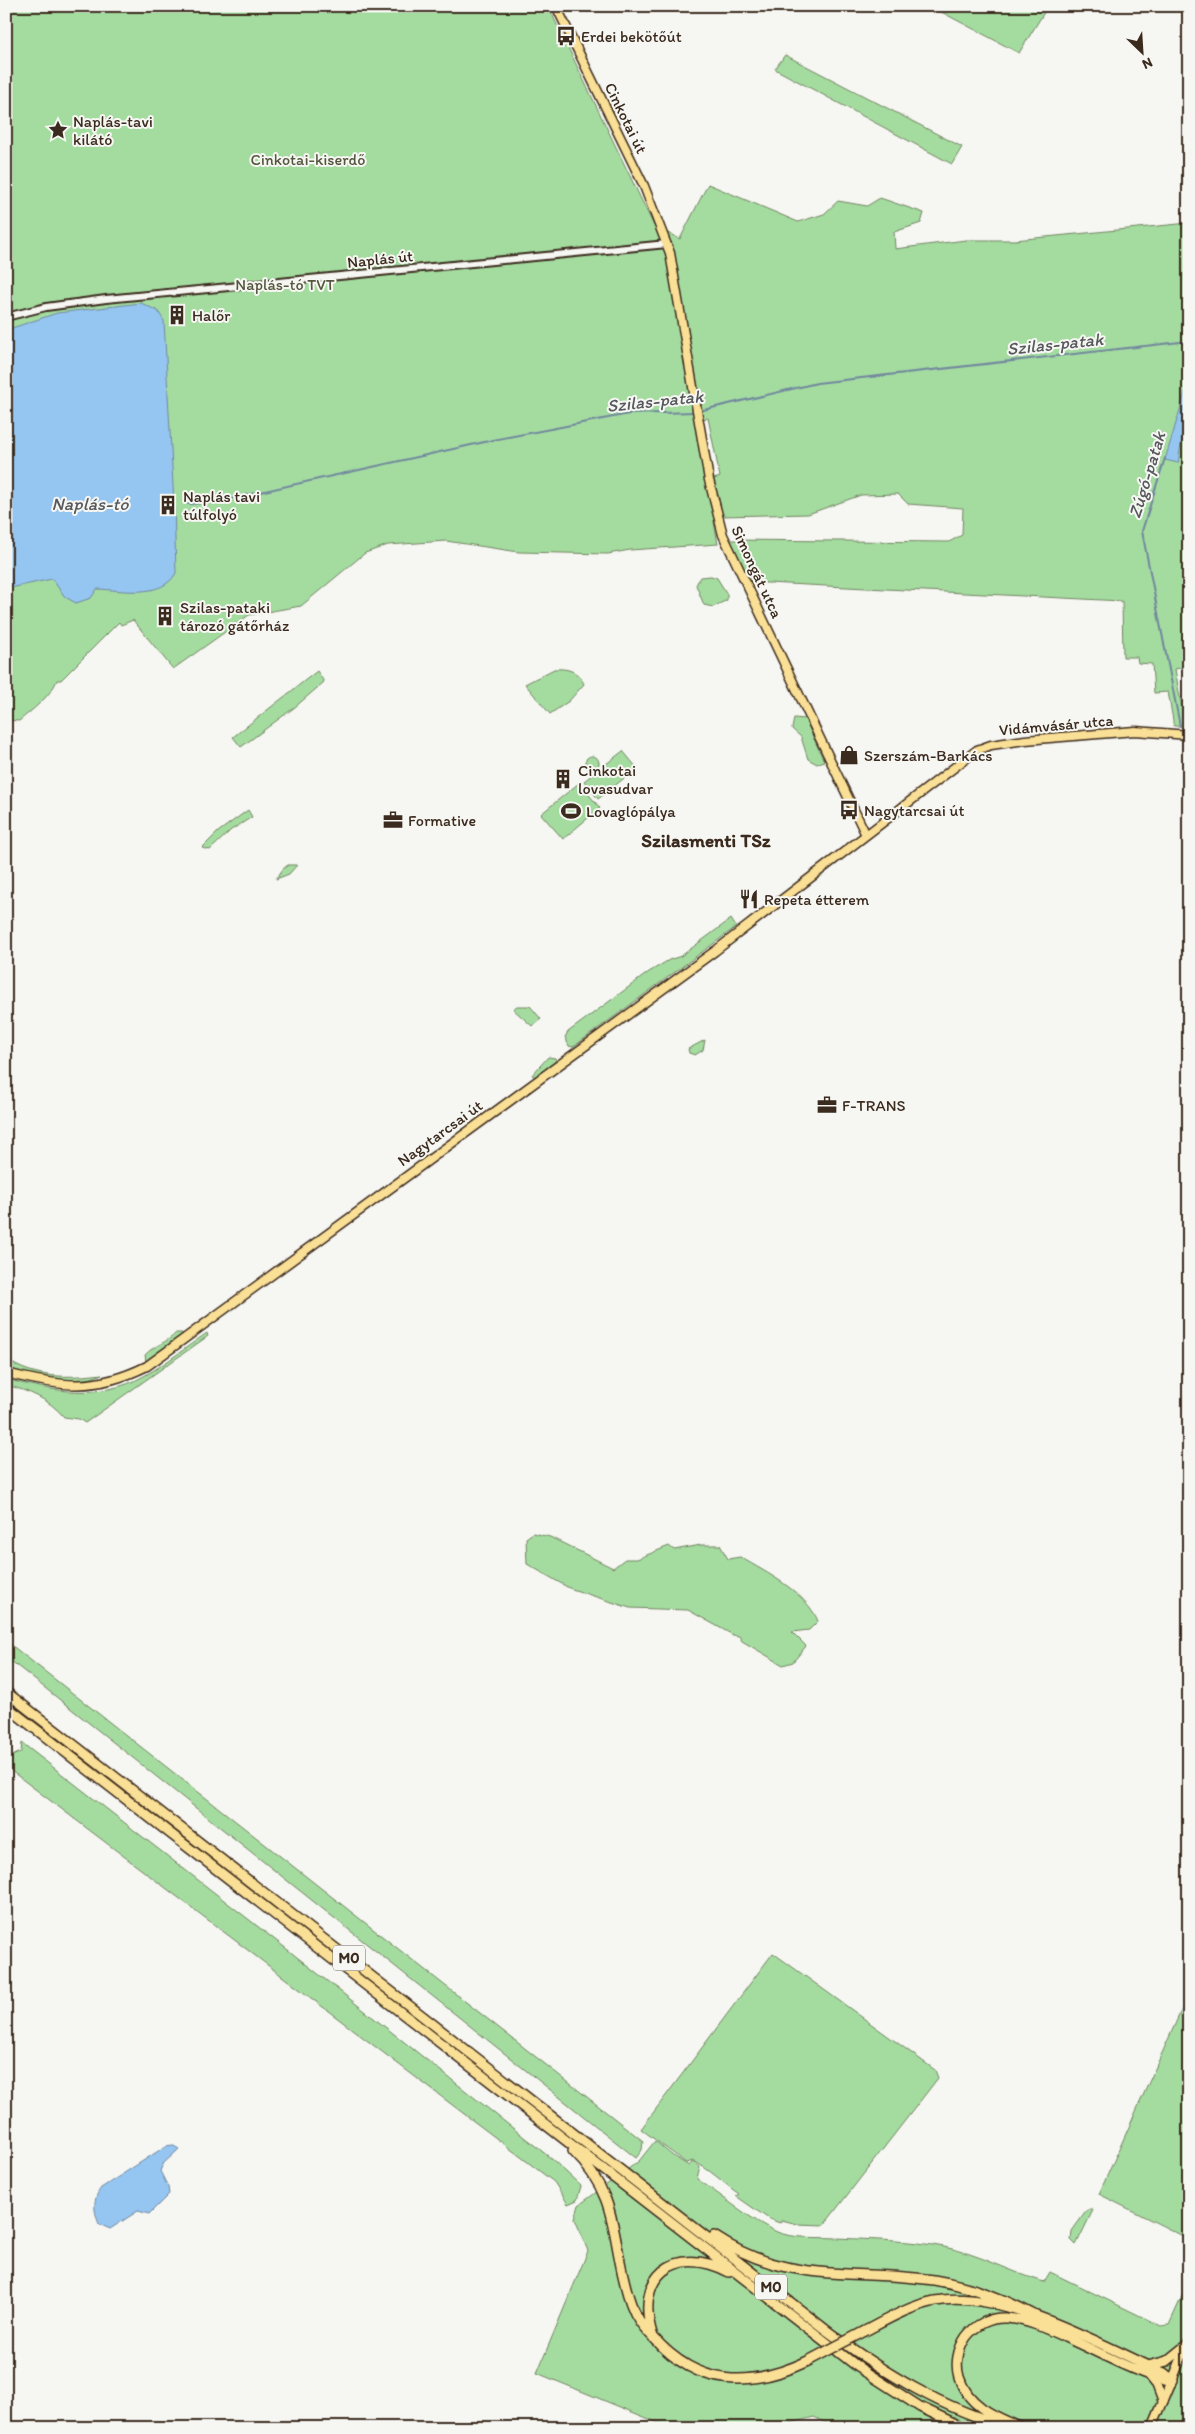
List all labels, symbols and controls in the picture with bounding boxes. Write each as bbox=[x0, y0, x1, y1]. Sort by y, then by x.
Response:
bus stop icon: Erdei bekötőút bbox=[555, 25, 577, 47]
place label: Erdei bekötőút bbox=[581, 27, 682, 46]
north arrow bbox=[1118, 28, 1168, 78]
text: N bbox=[1139, 54, 1155, 73]
street label: Cinkotai út bbox=[601, 79, 651, 157]
place label: Naplás-tavi kilátó bbox=[73, 112, 153, 149]
place icon: Naplás-tavi kilátó bbox=[47, 119, 69, 141]
park label: Cinkotai-kiserdő bbox=[250, 150, 366, 169]
street label: Naplás út bbox=[346, 246, 414, 272]
park label: Naplás-tó TVT bbox=[235, 275, 335, 294]
building icon: Halőr bbox=[166, 304, 188, 326]
place label: Halőr bbox=[192, 306, 230, 325]
water label: Szilas-patak bbox=[1006, 328, 1106, 360]
water label: Szilas-patak bbox=[606, 385, 706, 417]
water label: Zúgó-patak bbox=[1123, 428, 1171, 521]
place label: Naplás tavi túlfolyó bbox=[183, 487, 260, 524]
water label: Naplás-tó bbox=[52, 493, 129, 515]
building icon: Naplás tavi túlfolyó bbox=[157, 494, 179, 516]
street label: Simongát utca bbox=[727, 523, 787, 622]
place label: Szilas-pataki tározó gátőrház bbox=[180, 598, 290, 635]
building icon: Szilas-pataki tározó gátőrház bbox=[154, 605, 176, 627]
street label: Vidámvásár utca bbox=[998, 711, 1114, 739]
shop icon: Szerszám-Barkács bbox=[838, 744, 860, 766]
place label: Szerszám-Barkács bbox=[864, 746, 992, 765]
place label: Cinkotai lovasudvar bbox=[578, 761, 654, 798]
building icon: Cinkotai lovasudvar bbox=[552, 768, 574, 790]
bus stop icon: Nagytarcsai út bbox=[838, 799, 860, 821]
sports icon: Lovaglópálya bbox=[560, 800, 582, 822]
place label: Nagytarcsai út bbox=[864, 801, 964, 820]
place label: Lovaglópálya bbox=[586, 802, 676, 821]
office icon: Formative bbox=[382, 809, 404, 831]
place label: Formative bbox=[408, 811, 476, 830]
district label: Szilasmenti TSz bbox=[641, 829, 771, 852]
restaurant icon: Repeta étterem bbox=[738, 888, 760, 910]
place label: Repeta étterem bbox=[764, 890, 870, 909]
office icon: F-TRANS bbox=[816, 1094, 838, 1116]
street label: Nagytarcsai út bbox=[394, 1096, 486, 1170]
place label: F-TRANS bbox=[842, 1096, 906, 1115]
road number: M0 bbox=[333, 1946, 365, 1970]
road number: M0 bbox=[755, 2274, 787, 2300]

